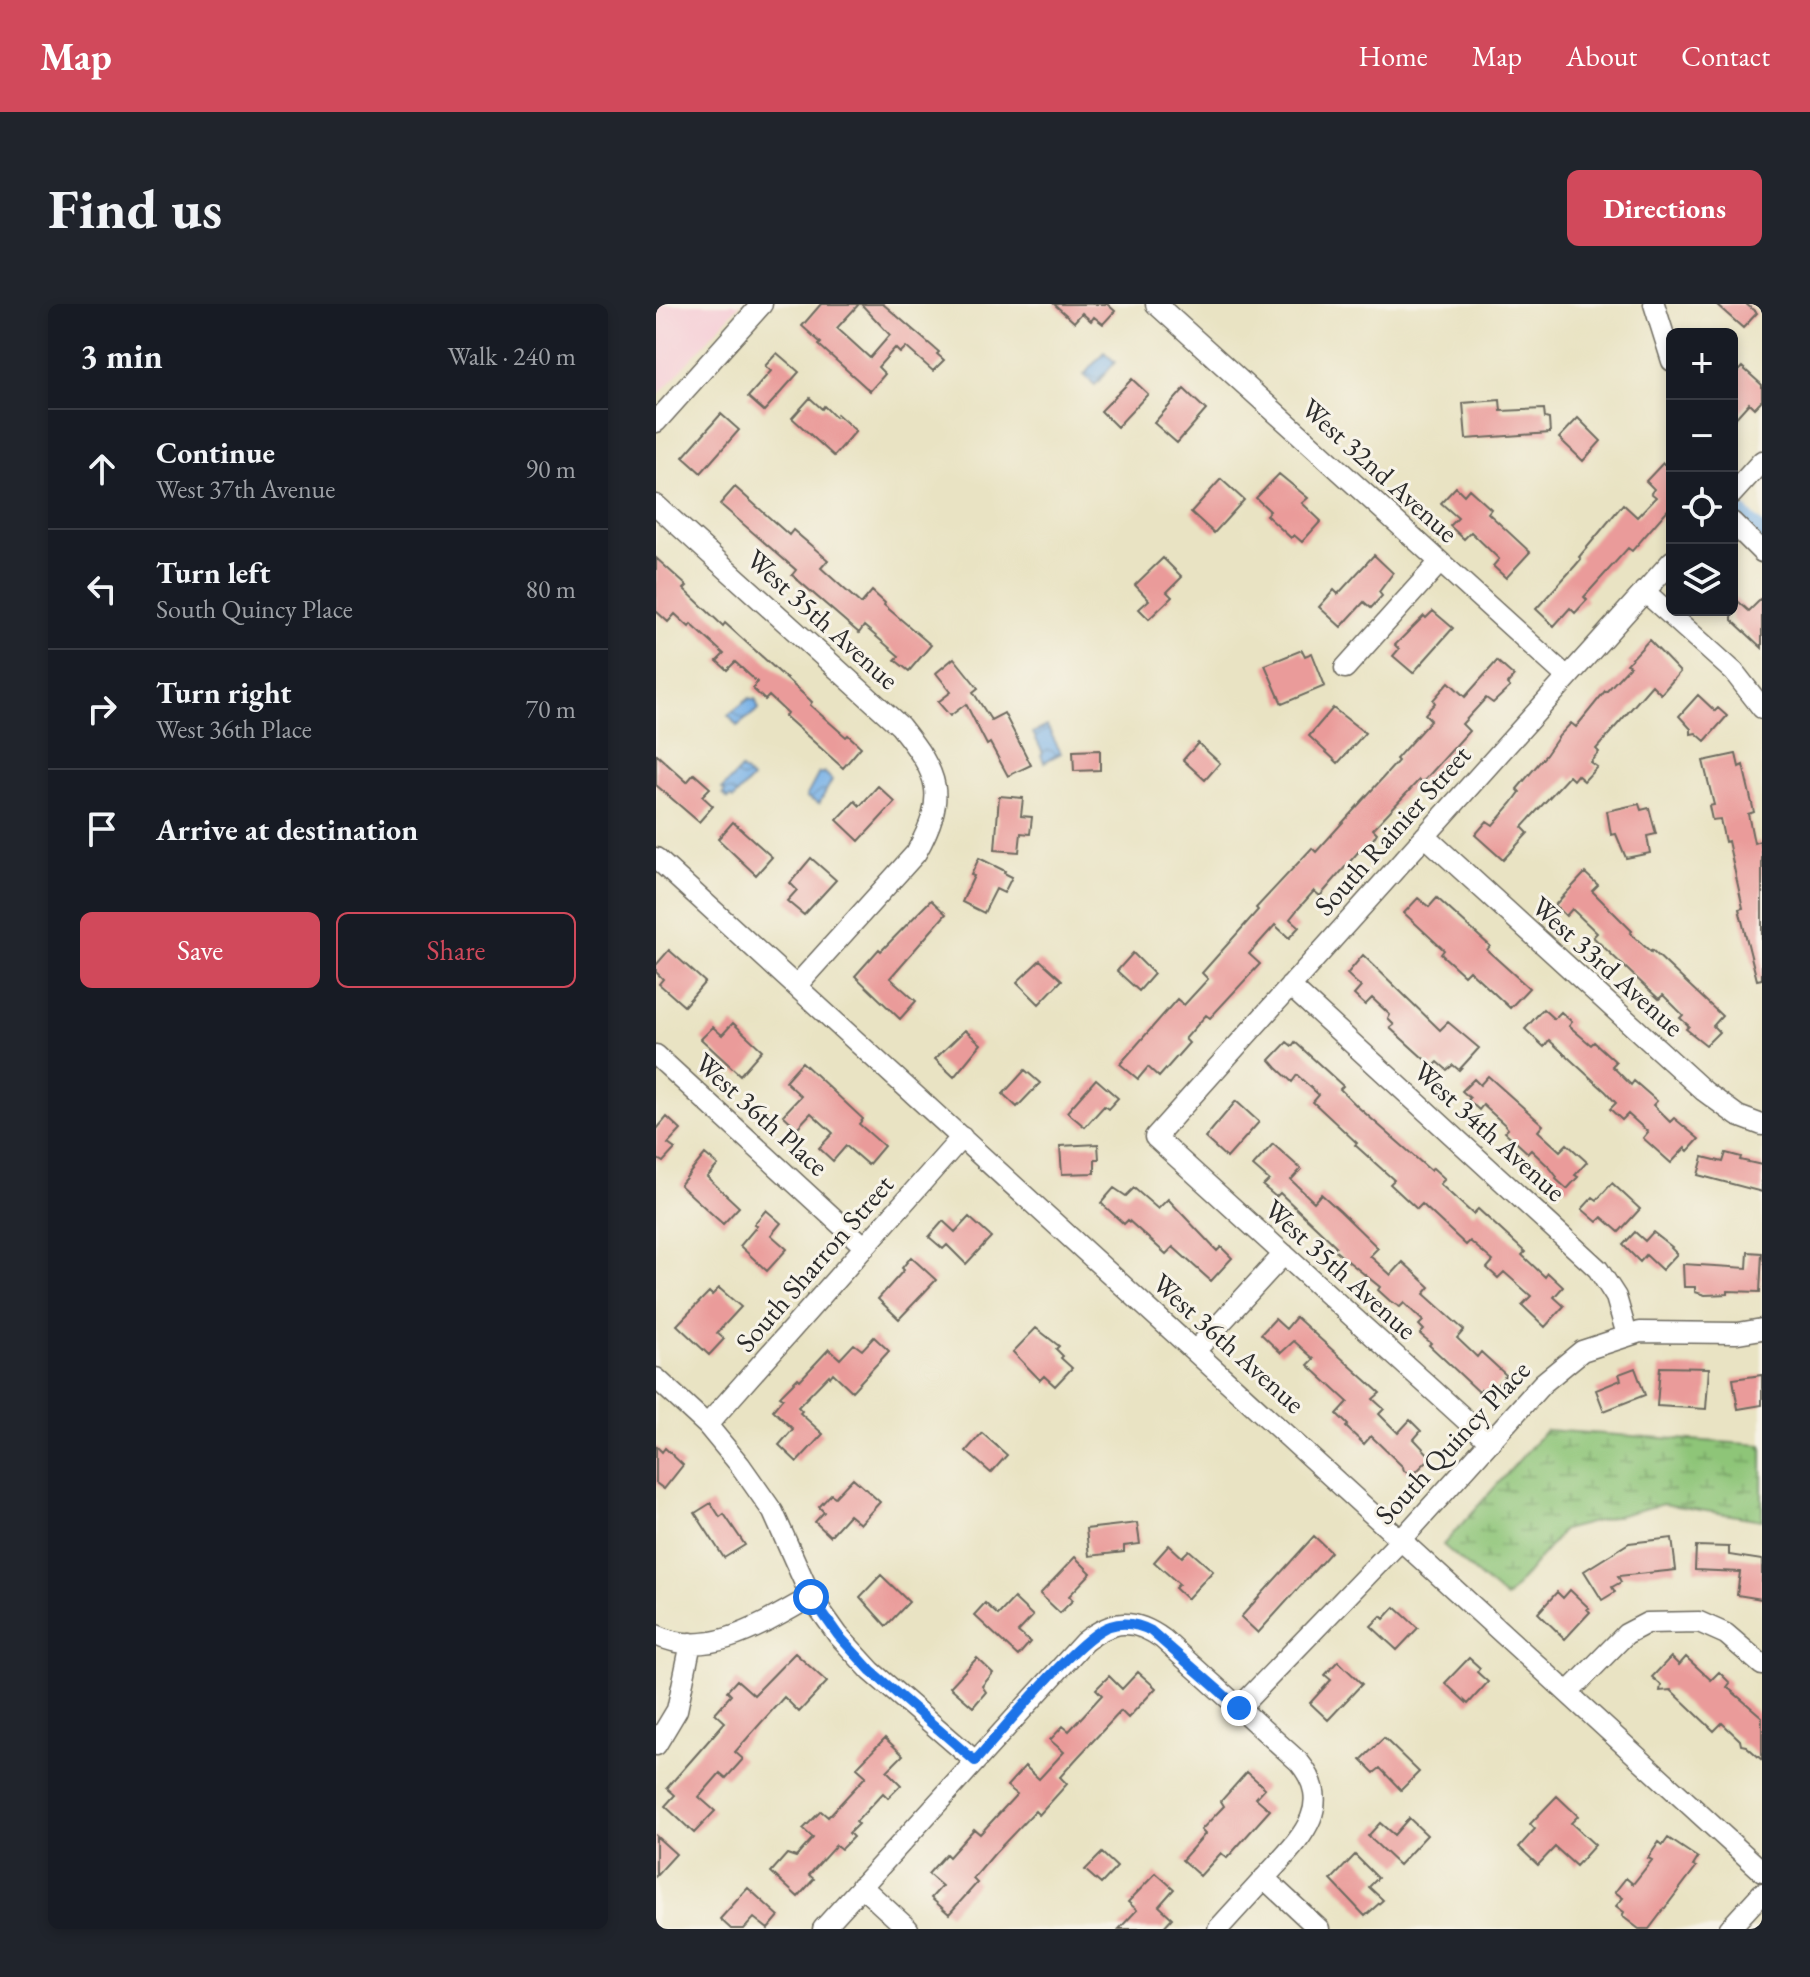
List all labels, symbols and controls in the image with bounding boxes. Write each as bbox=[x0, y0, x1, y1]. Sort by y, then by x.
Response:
text: Map bbox=[40, 32, 112, 81]
text: Home bbox=[1358, 38, 1428, 74]
text: Map bbox=[1472, 38, 1522, 74]
text: About bbox=[1566, 38, 1637, 74]
text: Contact bbox=[1681, 38, 1770, 74]
button: Directions bbox=[1567, 170, 1762, 246]
text: Find us bbox=[48, 172, 222, 245]
map controls bbox=[1666, 328, 1738, 616]
button: + bbox=[1666, 328, 1738, 400]
text: 3 min bbox=[80, 334, 163, 378]
text: Walk · 240 m bbox=[448, 339, 576, 373]
street label: West 32nd Avenue bbox=[1294, 390, 1466, 550]
button: − bbox=[1666, 400, 1738, 472]
text: Continue bbox=[156, 433, 275, 472]
icon: ahead bbox=[80, 447, 124, 491]
text: 90 m bbox=[526, 452, 576, 486]
text: West 37th Avenue bbox=[156, 472, 335, 506]
button: locate bbox=[1666, 472, 1738, 544]
street label: West 35th Avenue bbox=[739, 541, 907, 697]
button: layers bbox=[1666, 544, 1738, 616]
text: Turn left bbox=[156, 553, 270, 592]
icon: left bbox=[80, 567, 124, 611]
text: 80 m bbox=[526, 572, 576, 606]
text: South Quincy Place bbox=[156, 592, 353, 626]
text: Turn right bbox=[156, 673, 292, 712]
icon: right bbox=[80, 687, 124, 731]
text: 70 m bbox=[526, 692, 576, 726]
text: West 36th Place bbox=[156, 712, 312, 746]
street label: South Rainier Street bbox=[1306, 737, 1478, 923]
icon: arrive bbox=[80, 807, 124, 851]
text: Arrive at destination bbox=[156, 810, 418, 849]
street label: West 33rd Avenue bbox=[1524, 888, 1692, 1044]
button: Save bbox=[80, 912, 320, 988]
button: Share bbox=[336, 912, 576, 988]
street label: West 36th Place bbox=[688, 1044, 837, 1184]
street label: West 34th Avenue bbox=[1406, 1053, 1574, 1209]
street label: South Sharron Street bbox=[727, 1167, 901, 1359]
street label: West 35th Avenue bbox=[1257, 1191, 1425, 1347]
street label: West 36th Avenue bbox=[1145, 1265, 1313, 1421]
street label: South Quincy Place bbox=[1367, 1352, 1538, 1532]
route start bbox=[793, 1579, 829, 1615]
route end bbox=[1221, 1690, 1257, 1726]

